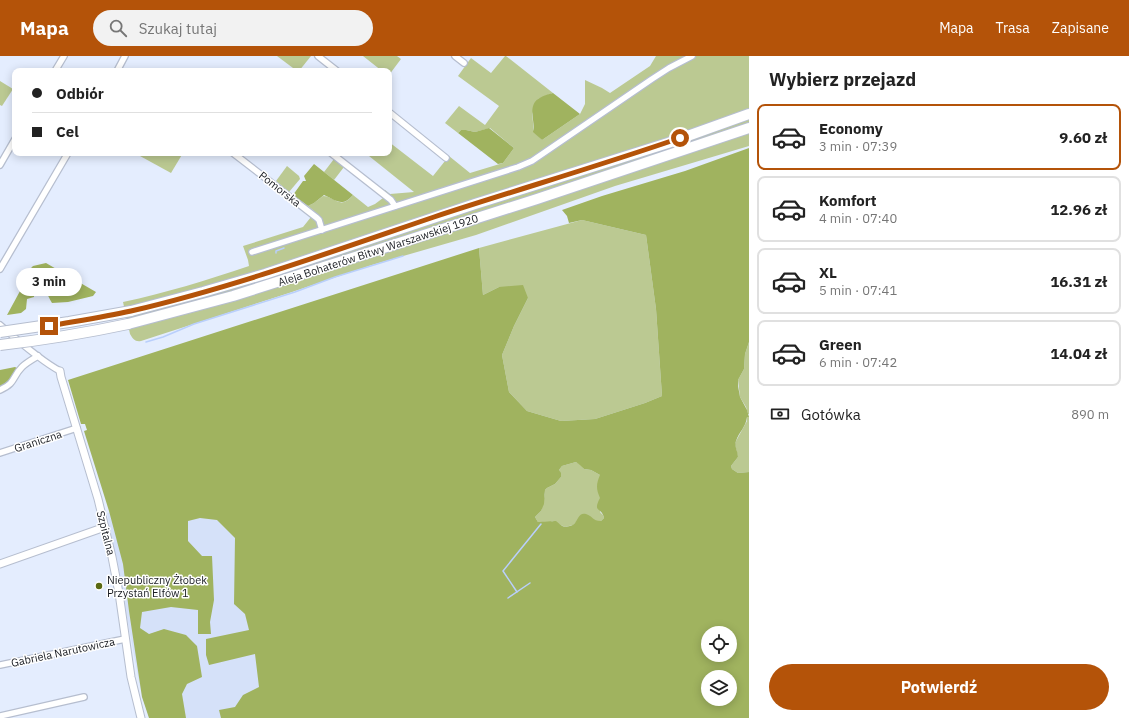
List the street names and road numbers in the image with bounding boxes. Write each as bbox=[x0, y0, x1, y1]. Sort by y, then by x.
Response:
street label: Pomorska bbox=[256, 168, 304, 210]
street label: Aleja Bohaterów Bitwy Warszawskiej 1920 bbox=[276, 211, 480, 289]
street label: Graniczna bbox=[12, 427, 64, 455]
street label: Szpitalna bbox=[94, 509, 118, 557]
street label: Gabriela Narutowicza bbox=[10, 634, 116, 670]

